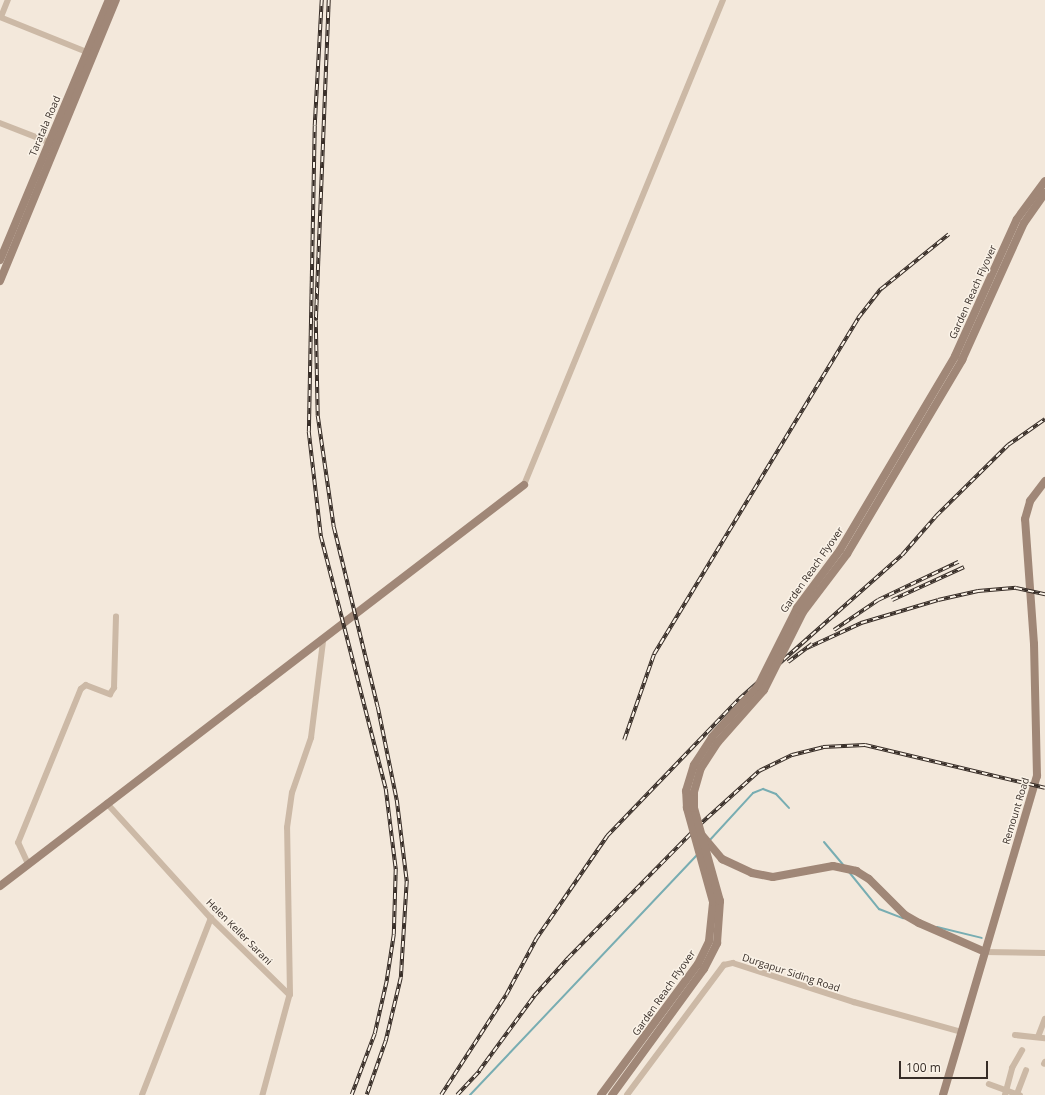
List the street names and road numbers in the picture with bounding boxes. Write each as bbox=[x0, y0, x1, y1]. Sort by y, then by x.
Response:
street label: Taratala Road bbox=[27, 94, 63, 158]
street label: Garden Reach Flyover bbox=[947, 243, 999, 341]
street label: Garden Reach Flyover bbox=[778, 525, 846, 615]
street label: Remount Road bbox=[1000, 776, 1032, 846]
street label: Helen Keller Sarani bbox=[204, 897, 274, 967]
street label: Garden Reach Flyover bbox=[630, 948, 698, 1038]
street label: Durgapur Siding Road bbox=[741, 952, 841, 994]

